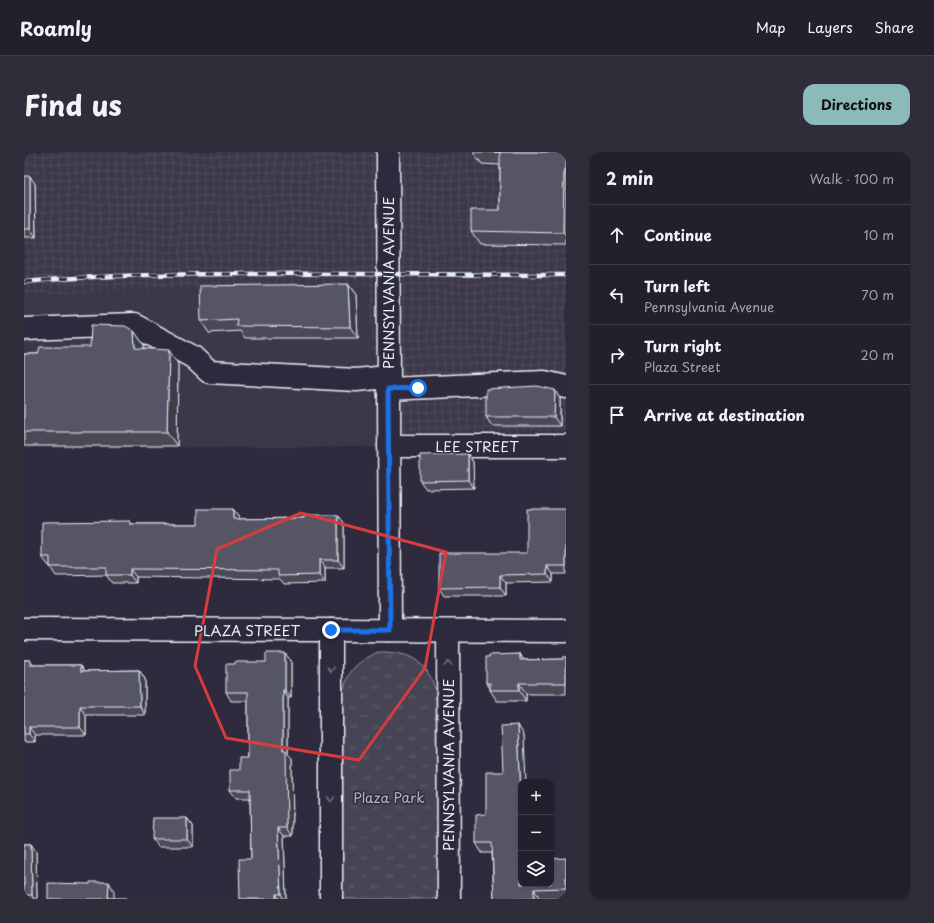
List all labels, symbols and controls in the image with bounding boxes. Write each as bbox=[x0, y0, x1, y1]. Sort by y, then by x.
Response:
text: Roamly bbox=[20, 14, 92, 42]
text: Map bbox=[756, 17, 786, 38]
text: Layers bbox=[808, 17, 853, 38]
text: Share bbox=[875, 17, 914, 38]
text: Find us bbox=[24, 83, 122, 126]
button: Directions bbox=[803, 84, 910, 125]
text: 2 min bbox=[606, 165, 653, 191]
text: Walk · 100 m bbox=[810, 169, 894, 188]
street label: PENNSYLVANIA AVENUE bbox=[378, 197, 399, 369]
text: Continue bbox=[644, 223, 712, 246]
icon: ahead bbox=[606, 224, 628, 246]
text: 10 m bbox=[864, 225, 894, 244]
text: Turn left bbox=[644, 274, 710, 297]
icon: left bbox=[606, 284, 628, 306]
text: 70 m bbox=[861, 285, 894, 304]
text: Pennsylvania Avenue bbox=[644, 297, 774, 316]
text: Turn right bbox=[644, 334, 721, 357]
icon: right bbox=[606, 344, 628, 366]
text: 20 m bbox=[860, 345, 894, 364]
text: Plaza Street bbox=[644, 357, 720, 376]
route start bbox=[409, 379, 427, 397]
text: Arrive at destination bbox=[644, 403, 805, 426]
icon: arrive bbox=[606, 404, 628, 426]
street label: LEE STREET bbox=[435, 436, 519, 457]
street label: PLAZA STREET bbox=[194, 620, 301, 641]
route end bbox=[322, 621, 340, 639]
one-way arrow bbox=[444, 661, 452, 667]
one-way arrow bbox=[327, 666, 335, 672]
street label: PENNSYLVANIA AVENUE bbox=[438, 679, 459, 851]
map controls bbox=[518, 779, 554, 887]
button: + bbox=[518, 779, 554, 815]
park label: Plaza Park bbox=[353, 787, 425, 808]
one-way arrow bbox=[327, 796, 335, 802]
button: − bbox=[518, 815, 554, 851]
button: layers bbox=[518, 851, 554, 887]

